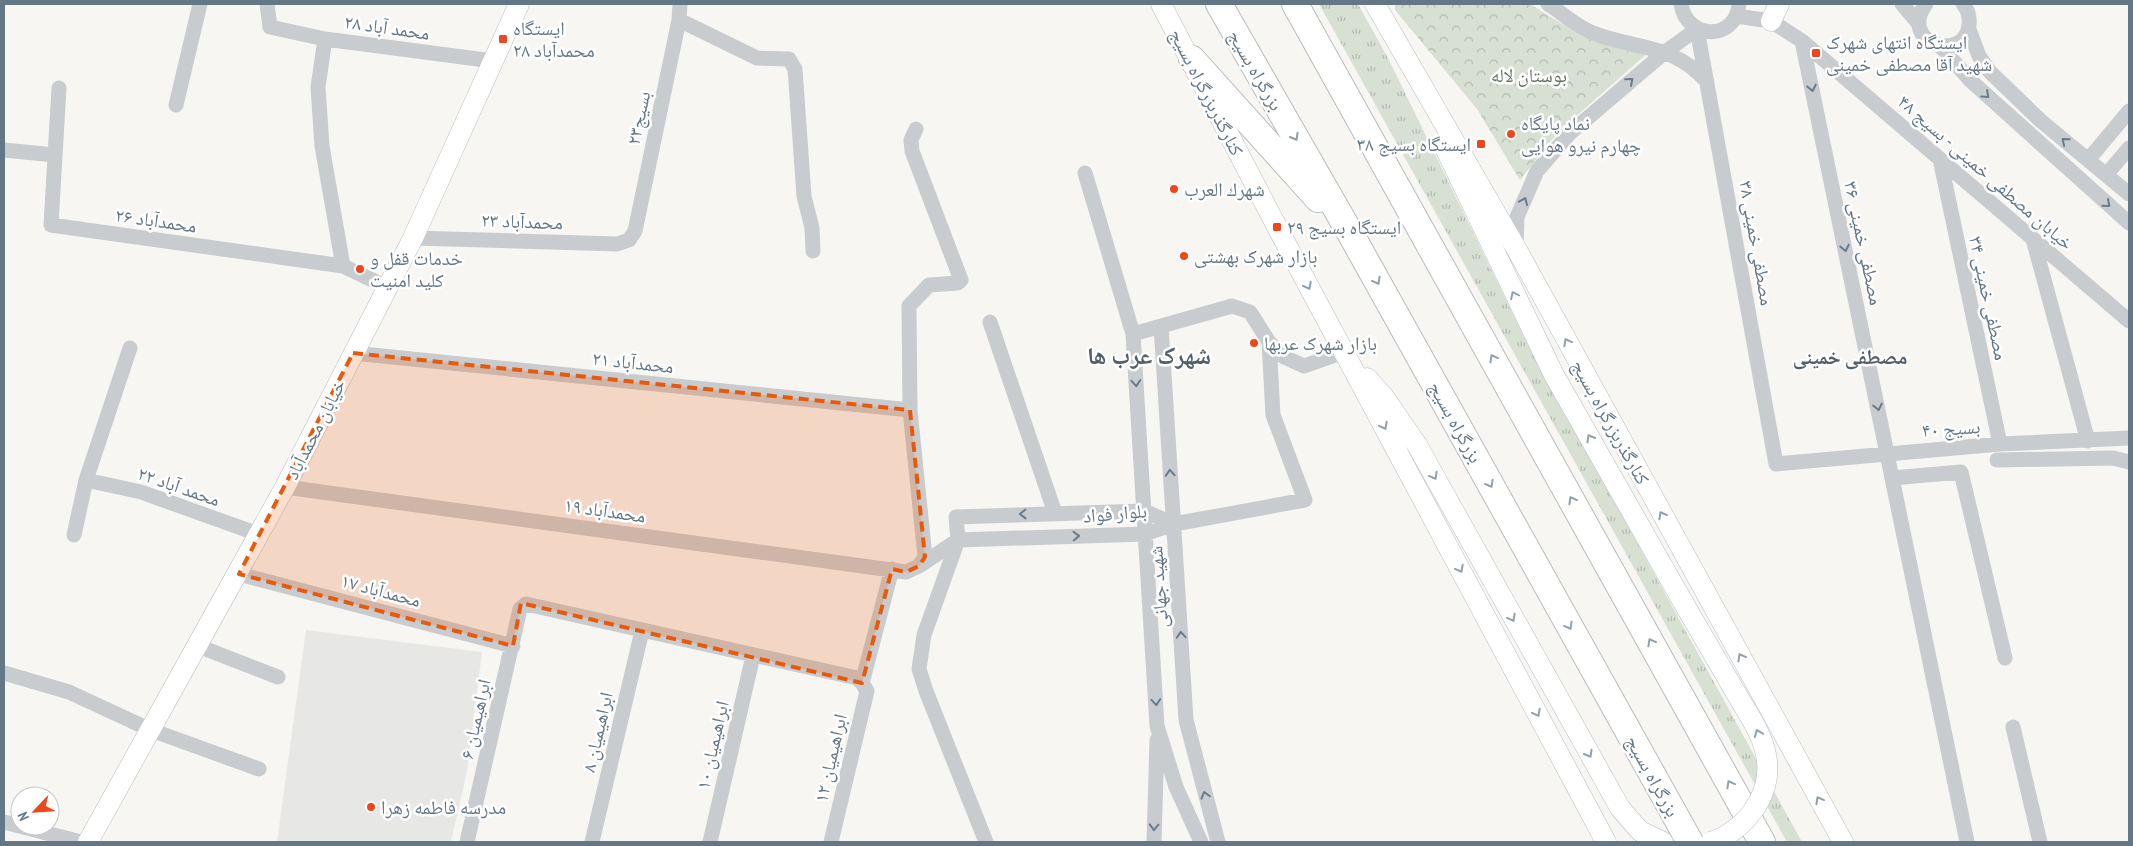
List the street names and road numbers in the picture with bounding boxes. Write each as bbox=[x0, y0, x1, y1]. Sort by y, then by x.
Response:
street label: محمد آباد ۲۸ bbox=[343, 9, 431, 45]
street label: کنارگذربزرگراه بسیج bbox=[1164, 25, 1249, 160]
street label: بزرگراه بسیج bbox=[1222, 25, 1289, 115]
street label: بسیج۲۳ bbox=[621, 89, 656, 147]
street label: خیابان مصطفی خمینی - بسیج ۴۸ bbox=[1893, 89, 2079, 256]
street label: مصطفی خمینی ۳۸ bbox=[1734, 179, 1780, 307]
street label: مصطفی خمینی ۳۶ bbox=[1839, 179, 1889, 307]
street label: محمدآباد ۲۶ bbox=[114, 202, 198, 238]
street label: محمدآباد ۲۳ bbox=[481, 208, 563, 234]
street label: مصطفی خمینی ۳۴ bbox=[1964, 234, 2014, 362]
street label: محمدآباد ۲۱ bbox=[591, 346, 675, 378]
street label: کنارگذربزرگراه بسیج bbox=[1566, 355, 1655, 489]
street label: خیابان محمدآباد bbox=[279, 375, 351, 483]
street label: بزرگراه بسیج bbox=[1423, 377, 1488, 467]
street label: بسیج ۴۰ bbox=[1921, 414, 1981, 443]
street label: محمد آباد ۲۲ bbox=[135, 461, 223, 511]
street label: محمدآباد ۱۹ bbox=[563, 492, 647, 528]
street label: بلوار فواد bbox=[1082, 498, 1148, 528]
street label: شهید جهانی bbox=[1143, 545, 1173, 629]
street label: محمدآباد ۱۷ bbox=[338, 568, 424, 612]
street label: ابراهیمیان ۶ bbox=[454, 677, 496, 761]
street label: ابراهیمیان ۸ bbox=[576, 690, 618, 774]
street label: ابراهیمیان ۱۰ bbox=[690, 698, 734, 792]
street label: ابراهیمیان ۱۲ bbox=[808, 711, 852, 805]
street label: بزرگراه بسیج bbox=[1620, 731, 1685, 821]

